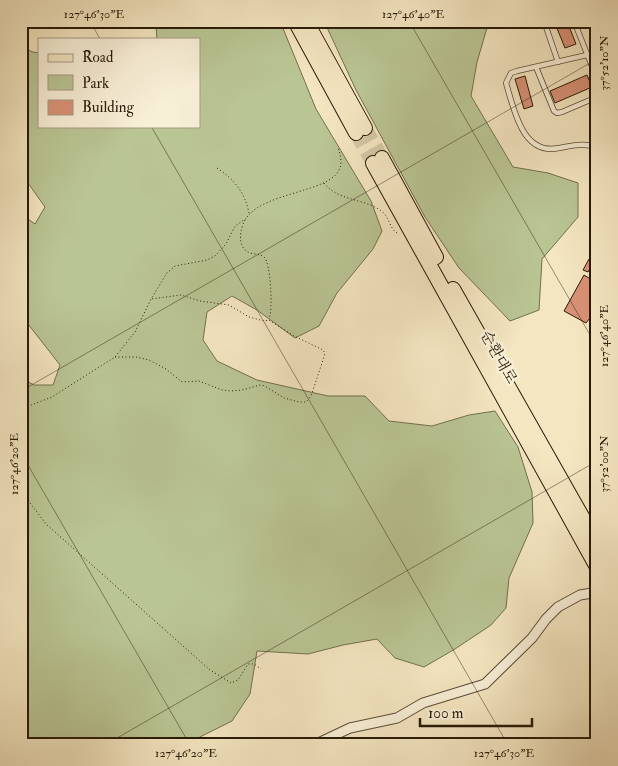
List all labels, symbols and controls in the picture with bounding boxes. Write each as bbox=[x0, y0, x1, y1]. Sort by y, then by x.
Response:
text: 127°46'30"E bbox=[64, 7, 125, 22]
text: 127°46'40"E bbox=[382, 7, 444, 22]
text: 37°52'10"N bbox=[597, 35, 612, 91]
legend bbox=[38, 38, 200, 128]
text: Road bbox=[82, 48, 114, 67]
text: Park bbox=[82, 74, 109, 93]
text: Building bbox=[82, 98, 134, 117]
text: 127°46'40"E bbox=[597, 305, 612, 367]
street label: 순환대로 bbox=[476, 327, 521, 388]
text: 127°46'20"E bbox=[7, 433, 22, 495]
text: 37°52'00"N bbox=[597, 435, 612, 493]
scale bar bbox=[420, 696, 533, 728]
text: 100 m bbox=[428, 704, 464, 723]
text: 127°46'20"E bbox=[155, 746, 217, 761]
text: 127°46'30"E bbox=[474, 746, 535, 761]

